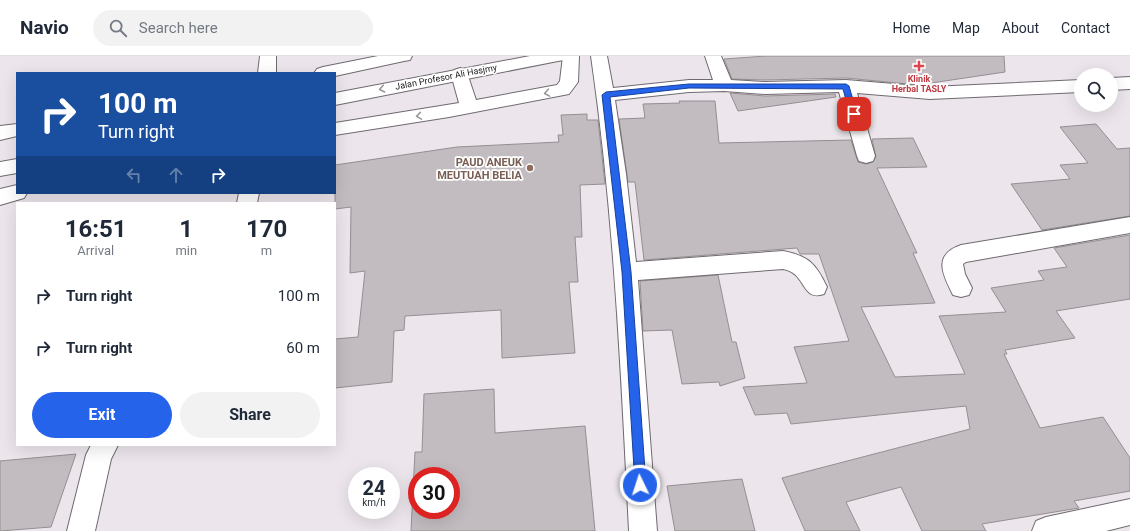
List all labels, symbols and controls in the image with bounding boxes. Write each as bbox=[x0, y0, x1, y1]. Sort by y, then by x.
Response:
search box bbox=[93, 10, 373, 46]
text: Navio bbox=[20, 16, 69, 39]
icon: search bbox=[107, 17, 129, 39]
text: Search here bbox=[139, 19, 218, 37]
text: Home bbox=[892, 20, 930, 36]
text: Map bbox=[952, 20, 980, 36]
text: About bbox=[1002, 20, 1039, 36]
text: Contact bbox=[1061, 20, 1110, 36]
marker: Klinik Herbal TASLY bbox=[913, 60, 925, 72]
street label: Jalan Profesor Ali Hasjmy bbox=[394, 62, 498, 92]
map controls bbox=[1074, 68, 1118, 112]
button: search bbox=[1074, 68, 1118, 112]
place label: Klinik Herbal TASLY bbox=[892, 74, 947, 94]
one-way arrow bbox=[379, 85, 385, 93]
text: 100 m bbox=[98, 87, 177, 120]
icon: right bbox=[32, 88, 84, 140]
one-way arrow bbox=[543, 89, 550, 97]
pin bbox=[837, 97, 871, 131]
icon: arrive bbox=[843, 103, 865, 125]
one-way arrow bbox=[416, 111, 422, 120]
text: Turn right bbox=[98, 121, 175, 142]
place label: PAUD ANEUK MEUTUAH BELIA bbox=[437, 156, 523, 182]
marker: PAUD ANEUK MEUTUAH BELIA bbox=[525, 163, 535, 173]
icon: left bbox=[123, 164, 145, 186]
icon: ahead bbox=[165, 164, 187, 186]
icon: right bbox=[207, 164, 229, 186]
text: 16:51 bbox=[65, 215, 127, 243]
text: 1 bbox=[179, 215, 193, 243]
text: 170 bbox=[246, 215, 287, 243]
text: Arrival bbox=[77, 243, 114, 258]
text: min bbox=[175, 243, 197, 258]
text: m bbox=[261, 243, 272, 258]
icon: right bbox=[32, 285, 54, 307]
text: Turn right bbox=[66, 287, 132, 305]
text: 100 m bbox=[278, 287, 320, 305]
icon: right bbox=[32, 337, 54, 359]
text: Turn right bbox=[66, 339, 132, 357]
text: 60 m bbox=[286, 339, 320, 357]
button: Exit bbox=[32, 392, 172, 438]
button: Share bbox=[180, 392, 320, 438]
position arrow bbox=[619, 464, 661, 506]
speed limit sign: 30 bbox=[408, 467, 460, 519]
text: 24 bbox=[363, 476, 385, 500]
text: km/h bbox=[362, 497, 386, 508]

